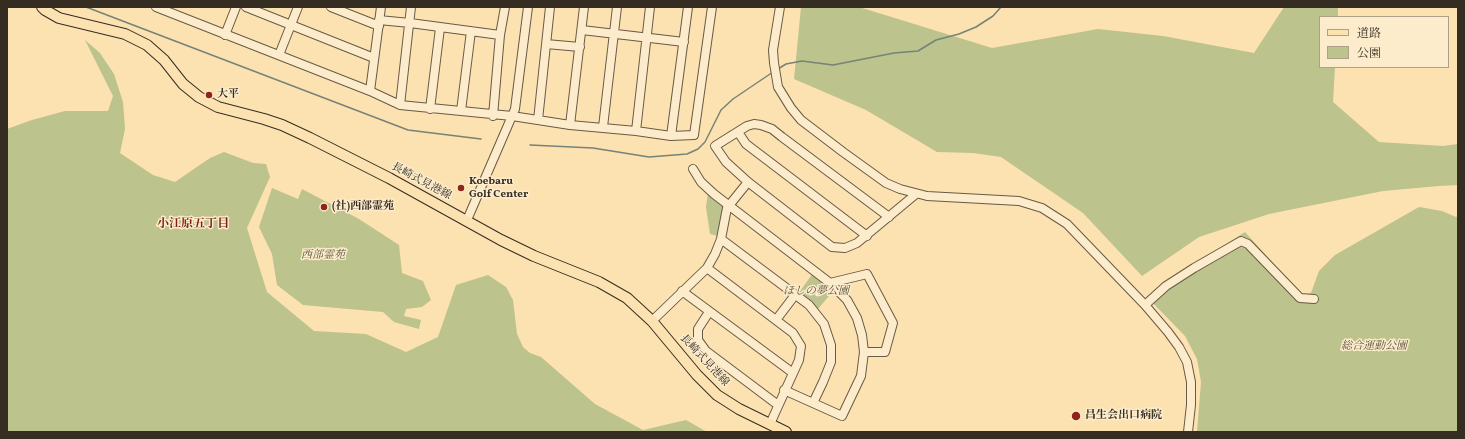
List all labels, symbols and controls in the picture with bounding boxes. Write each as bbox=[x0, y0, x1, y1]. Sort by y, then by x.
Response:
legend bbox=[1319, 16, 1449, 68]
text: 道路 bbox=[1357, 26, 1381, 42]
text: 公園 bbox=[1357, 46, 1381, 62]
place label: 大平 bbox=[217, 88, 239, 102]
marker: 大平 bbox=[204, 90, 214, 100]
street label: 長崎式見港線 bbox=[389, 161, 453, 203]
place label: Koebaru Golf Center bbox=[469, 175, 528, 201]
marker: Koebaru Golf Center bbox=[456, 183, 466, 193]
place label: (社)西部霊苑 bbox=[332, 200, 394, 214]
marker: (社)西部霊苑 bbox=[319, 202, 329, 212]
district label: 小江原五丁目 bbox=[157, 218, 229, 232]
park label: 西部霊苑 bbox=[301, 249, 345, 263]
park label: ほしの夢公園 bbox=[783, 285, 849, 299]
street label: 長崎式見港線 bbox=[677, 332, 731, 390]
park label: 総合運動公園 bbox=[1341, 340, 1407, 354]
place label: 昌生会出口病院 bbox=[1085, 409, 1162, 423]
marker: 昌生会出口病院 bbox=[1070, 410, 1082, 422]

